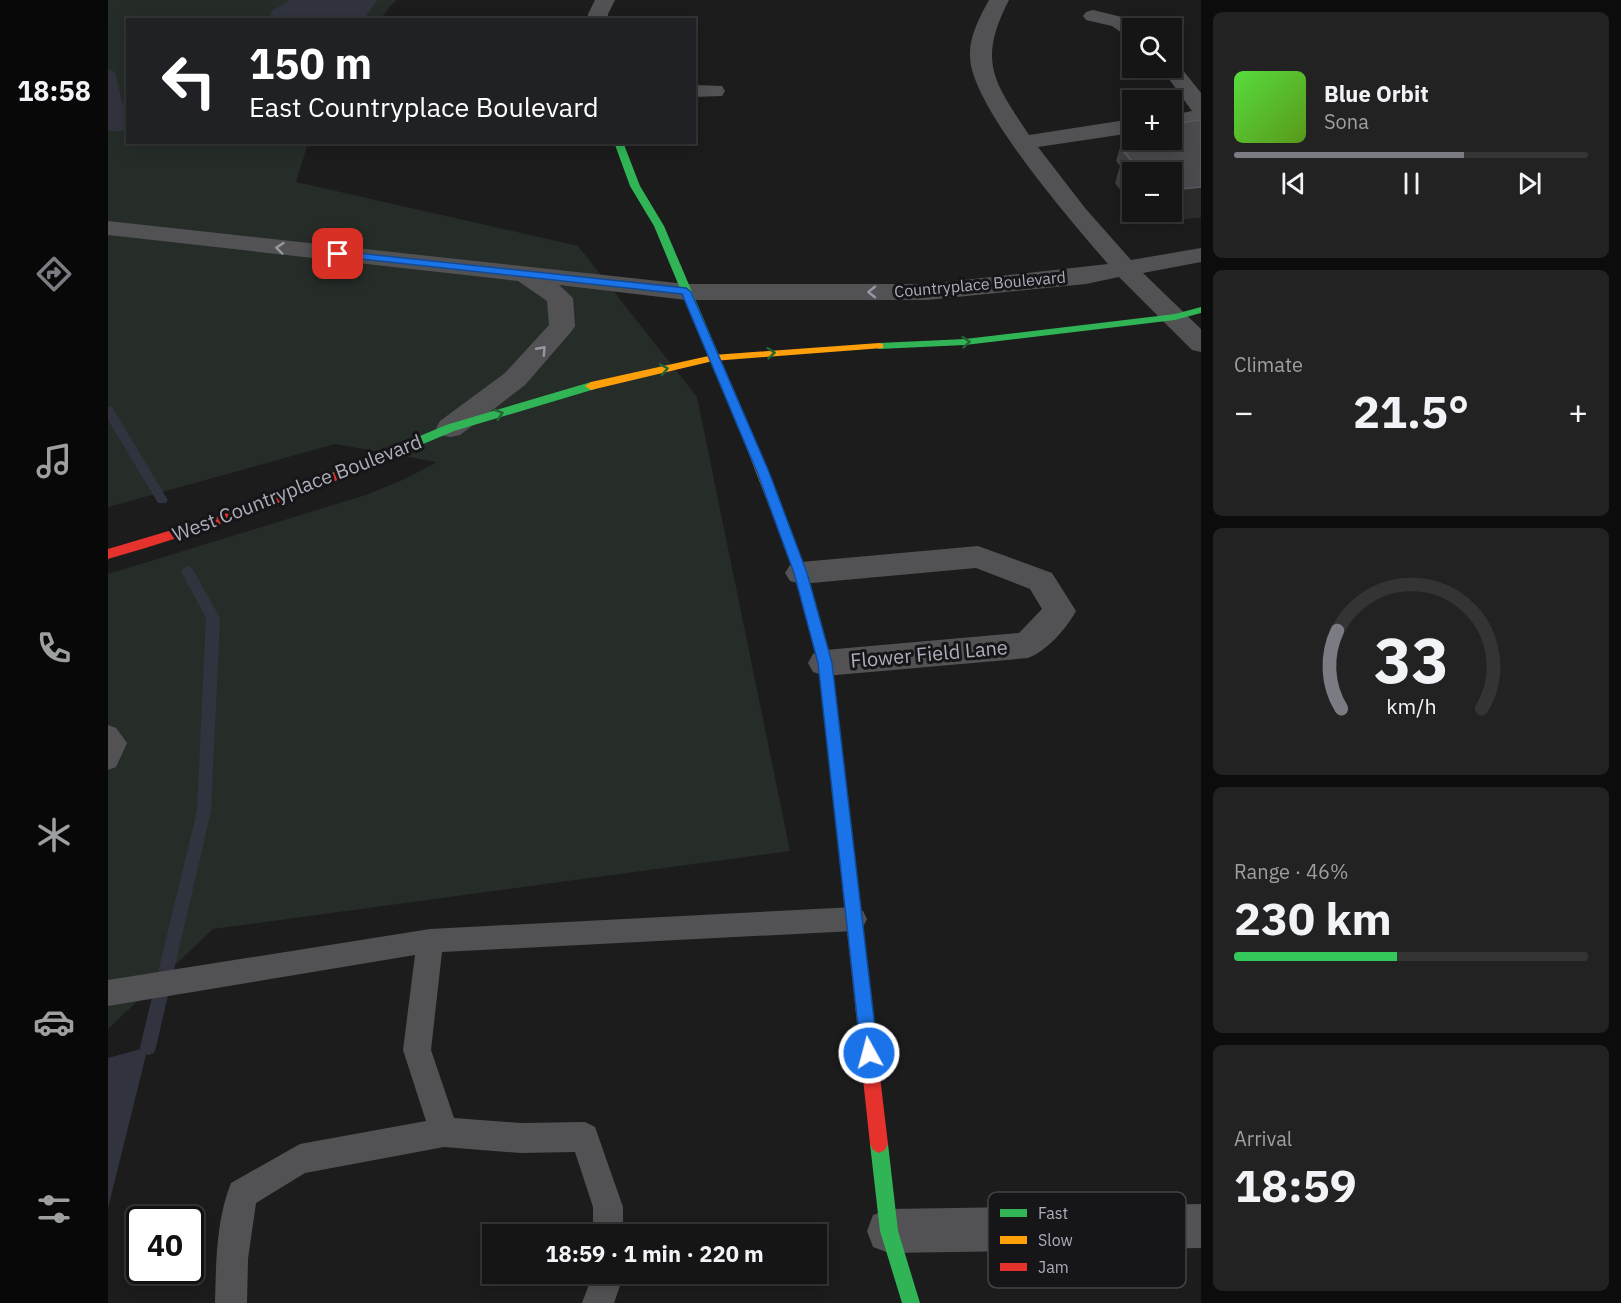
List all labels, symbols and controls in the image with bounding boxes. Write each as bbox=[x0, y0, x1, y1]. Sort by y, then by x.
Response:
map controls bbox=[1122, 18, 1182, 222]
button: search bbox=[1122, 18, 1182, 78]
text: 150 m bbox=[249, 36, 372, 91]
icon: left bbox=[150, 42, 228, 120]
text: 18:58 bbox=[17, 73, 91, 108]
text: Blue Orbit bbox=[1324, 79, 1429, 108]
text: East Countryplace Boulevard bbox=[249, 89, 599, 124]
button: + bbox=[1122, 90, 1182, 150]
text: Sona bbox=[1324, 108, 1369, 135]
button: − bbox=[1122, 162, 1182, 222]
icon: previous bbox=[1277, 167, 1310, 200]
icon: pause bbox=[1395, 167, 1428, 200]
icon: next bbox=[1513, 167, 1546, 200]
pin bbox=[312, 228, 363, 279]
icon: arrive bbox=[321, 237, 354, 270]
one-way arrow bbox=[275, 242, 284, 255]
icon: directions bbox=[33, 253, 75, 295]
street label: Countryplace Boulevard bbox=[893, 267, 1067, 301]
one-way arrow bbox=[868, 286, 877, 298]
one-way arrow bbox=[961, 336, 970, 349]
one-way arrow bbox=[535, 346, 546, 357]
one-way arrow bbox=[766, 347, 776, 360]
text: Climate bbox=[1234, 351, 1303, 378]
one-way arrow bbox=[659, 363, 669, 376]
text: 21.5° bbox=[1353, 382, 1469, 440]
text: − bbox=[1234, 390, 1254, 433]
text: + bbox=[1568, 390, 1588, 433]
one-way arrow bbox=[493, 409, 504, 421]
street label: West Countryplace Boulevard bbox=[168, 427, 425, 548]
icon: music bbox=[33, 440, 75, 482]
text: 33 bbox=[1374, 619, 1448, 700]
icon: phone bbox=[33, 627, 75, 669]
street label: Flower Field Lane bbox=[849, 633, 1009, 674]
text: km/h bbox=[1386, 692, 1436, 720]
icon: climate bbox=[33, 814, 75, 856]
text: Range · 46% bbox=[1234, 858, 1349, 885]
text: 230 km bbox=[1234, 889, 1392, 947]
icon: car bbox=[33, 1001, 75, 1043]
position arrow bbox=[837, 1021, 901, 1085]
text: Arrival bbox=[1234, 1125, 1292, 1152]
text: 18:59 bbox=[1234, 1156, 1357, 1214]
icon: filters bbox=[33, 1188, 75, 1230]
legend bbox=[988, 1192, 1186, 1288]
text: Fast bbox=[1038, 1203, 1068, 1223]
speed limit sign: 40 bbox=[126, 1206, 204, 1284]
text: Slow bbox=[1038, 1230, 1073, 1250]
text: 18:59 · 1 min · 220 m bbox=[545, 1239, 764, 1268]
text: Jam bbox=[1038, 1257, 1069, 1277]

